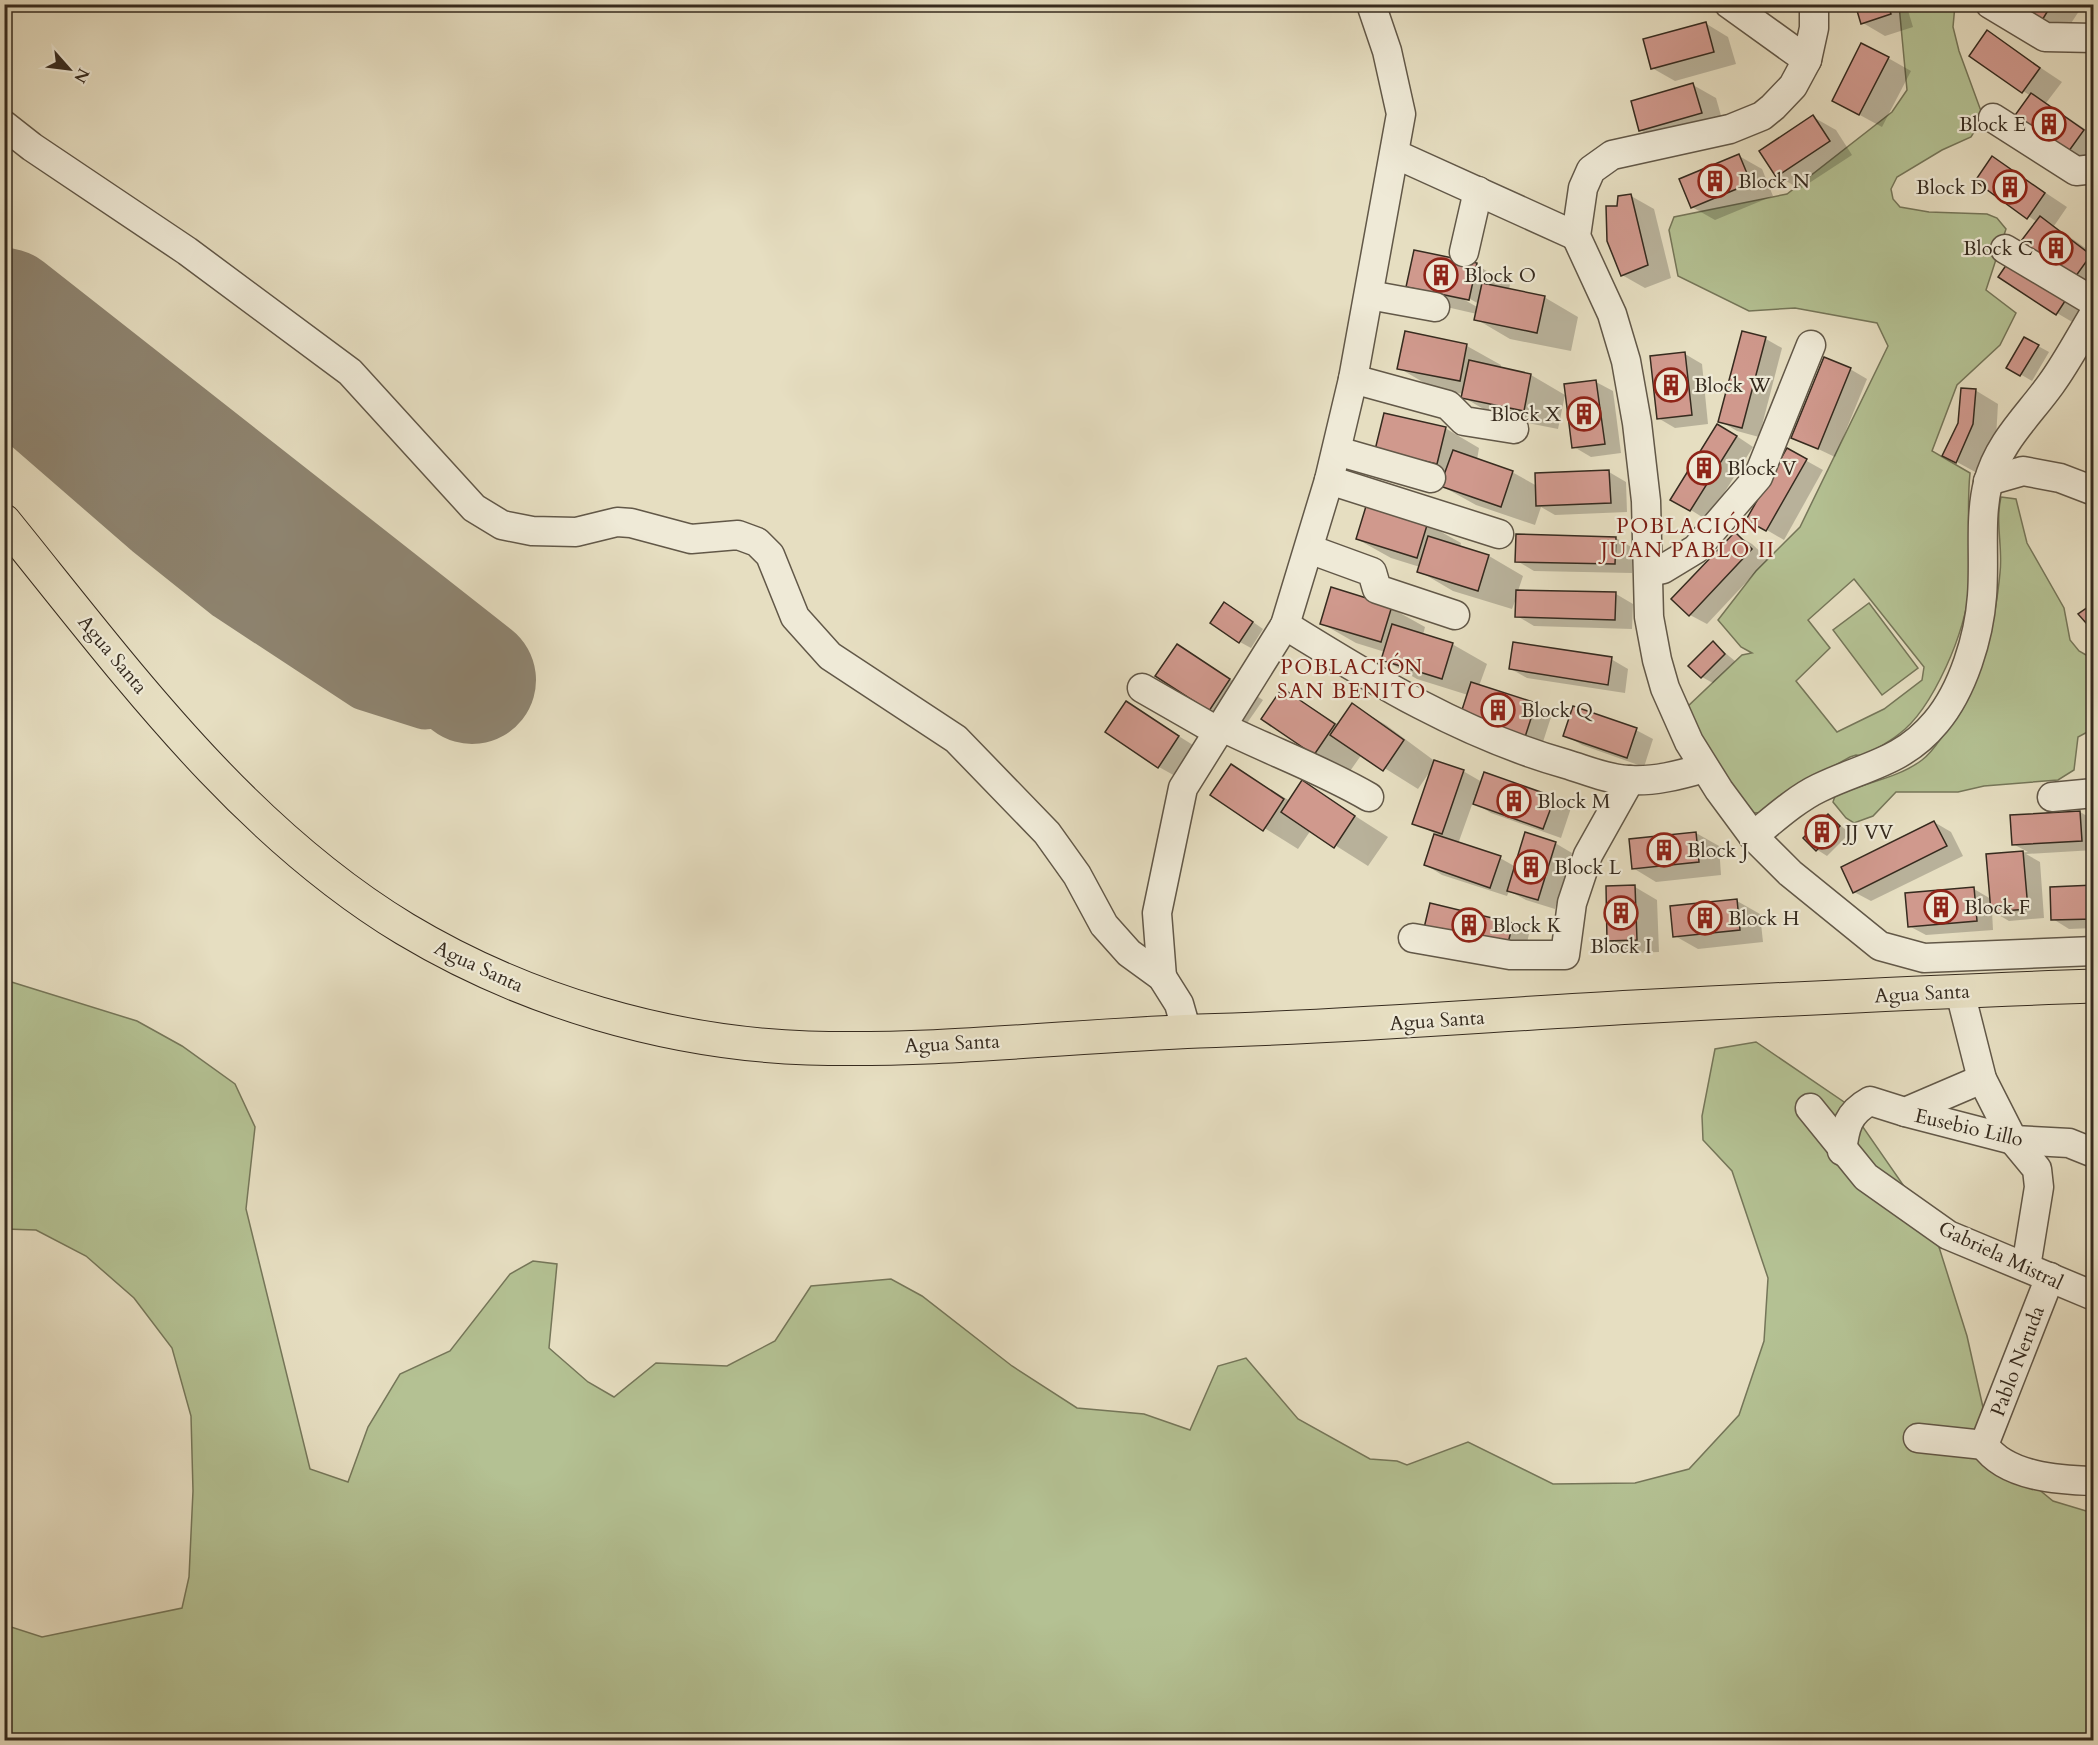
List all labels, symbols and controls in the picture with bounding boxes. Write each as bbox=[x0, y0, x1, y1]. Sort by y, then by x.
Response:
north arrow bbox=[39, 39, 99, 99]
text: N bbox=[68, 64, 94, 87]
building icon: Block E bbox=[2031, 106, 2067, 142]
place label: Block E bbox=[1959, 111, 2026, 138]
building icon: Block N bbox=[1697, 163, 1733, 199]
place label: Block N bbox=[1738, 168, 1810, 195]
building icon: Block D bbox=[1992, 169, 2028, 205]
place label: Block D bbox=[1916, 174, 1987, 201]
building icon: Block C bbox=[2038, 230, 2074, 266]
place label: Block C bbox=[1963, 235, 2033, 262]
building icon: Block O bbox=[1423, 257, 1459, 293]
place label: Block O bbox=[1464, 262, 1536, 289]
building icon: Block W bbox=[1653, 367, 1689, 403]
place label: Block W bbox=[1694, 372, 1772, 399]
building icon: Block X bbox=[1566, 396, 1602, 432]
place label: Block X bbox=[1491, 401, 1561, 428]
building icon: Block V bbox=[1686, 450, 1722, 486]
place label: Block V bbox=[1727, 455, 1797, 482]
district label: POBLACIÓN JUAN PABLO II bbox=[1598, 511, 1775, 565]
street label: Agua Santa bbox=[72, 609, 154, 700]
district label: POBLACIÓN SAN BENITO bbox=[1277, 652, 1427, 706]
building icon: Block Q bbox=[1480, 692, 1516, 728]
place label: Block Q bbox=[1521, 697, 1593, 724]
building icon: Block M bbox=[1496, 783, 1532, 819]
place label: Block M bbox=[1537, 788, 1611, 815]
building icon: JJ VV bbox=[1804, 814, 1840, 850]
place label: JJ VV bbox=[1842, 819, 1894, 846]
building icon: Block J bbox=[1646, 832, 1682, 868]
place label: Block J bbox=[1687, 837, 1748, 864]
building icon: Block L bbox=[1513, 849, 1549, 885]
place label: Block L bbox=[1554, 854, 1622, 881]
building icon: Block F bbox=[1923, 889, 1959, 925]
place label: Block F bbox=[1964, 894, 2030, 921]
building icon: Block I bbox=[1603, 895, 1639, 931]
building icon: Block H bbox=[1687, 900, 1723, 936]
place label: Block H bbox=[1728, 905, 1800, 932]
building icon: Block K bbox=[1451, 907, 1487, 943]
place label: Block K bbox=[1492, 912, 1562, 939]
place label: Block I bbox=[1590, 933, 1652, 960]
street label: Agua Santa bbox=[430, 934, 528, 999]
street label: Agua Santa bbox=[1874, 978, 1971, 1009]
street label: Agua Santa bbox=[1388, 1004, 1486, 1037]
street label: Agua Santa bbox=[904, 1028, 1001, 1059]
street label: Eusebio Lillo bbox=[1912, 1102, 2026, 1153]
street label: Gabriela Mistral bbox=[1934, 1215, 2068, 1296]
street label: Pablo Neruda bbox=[1984, 1302, 2051, 1420]

